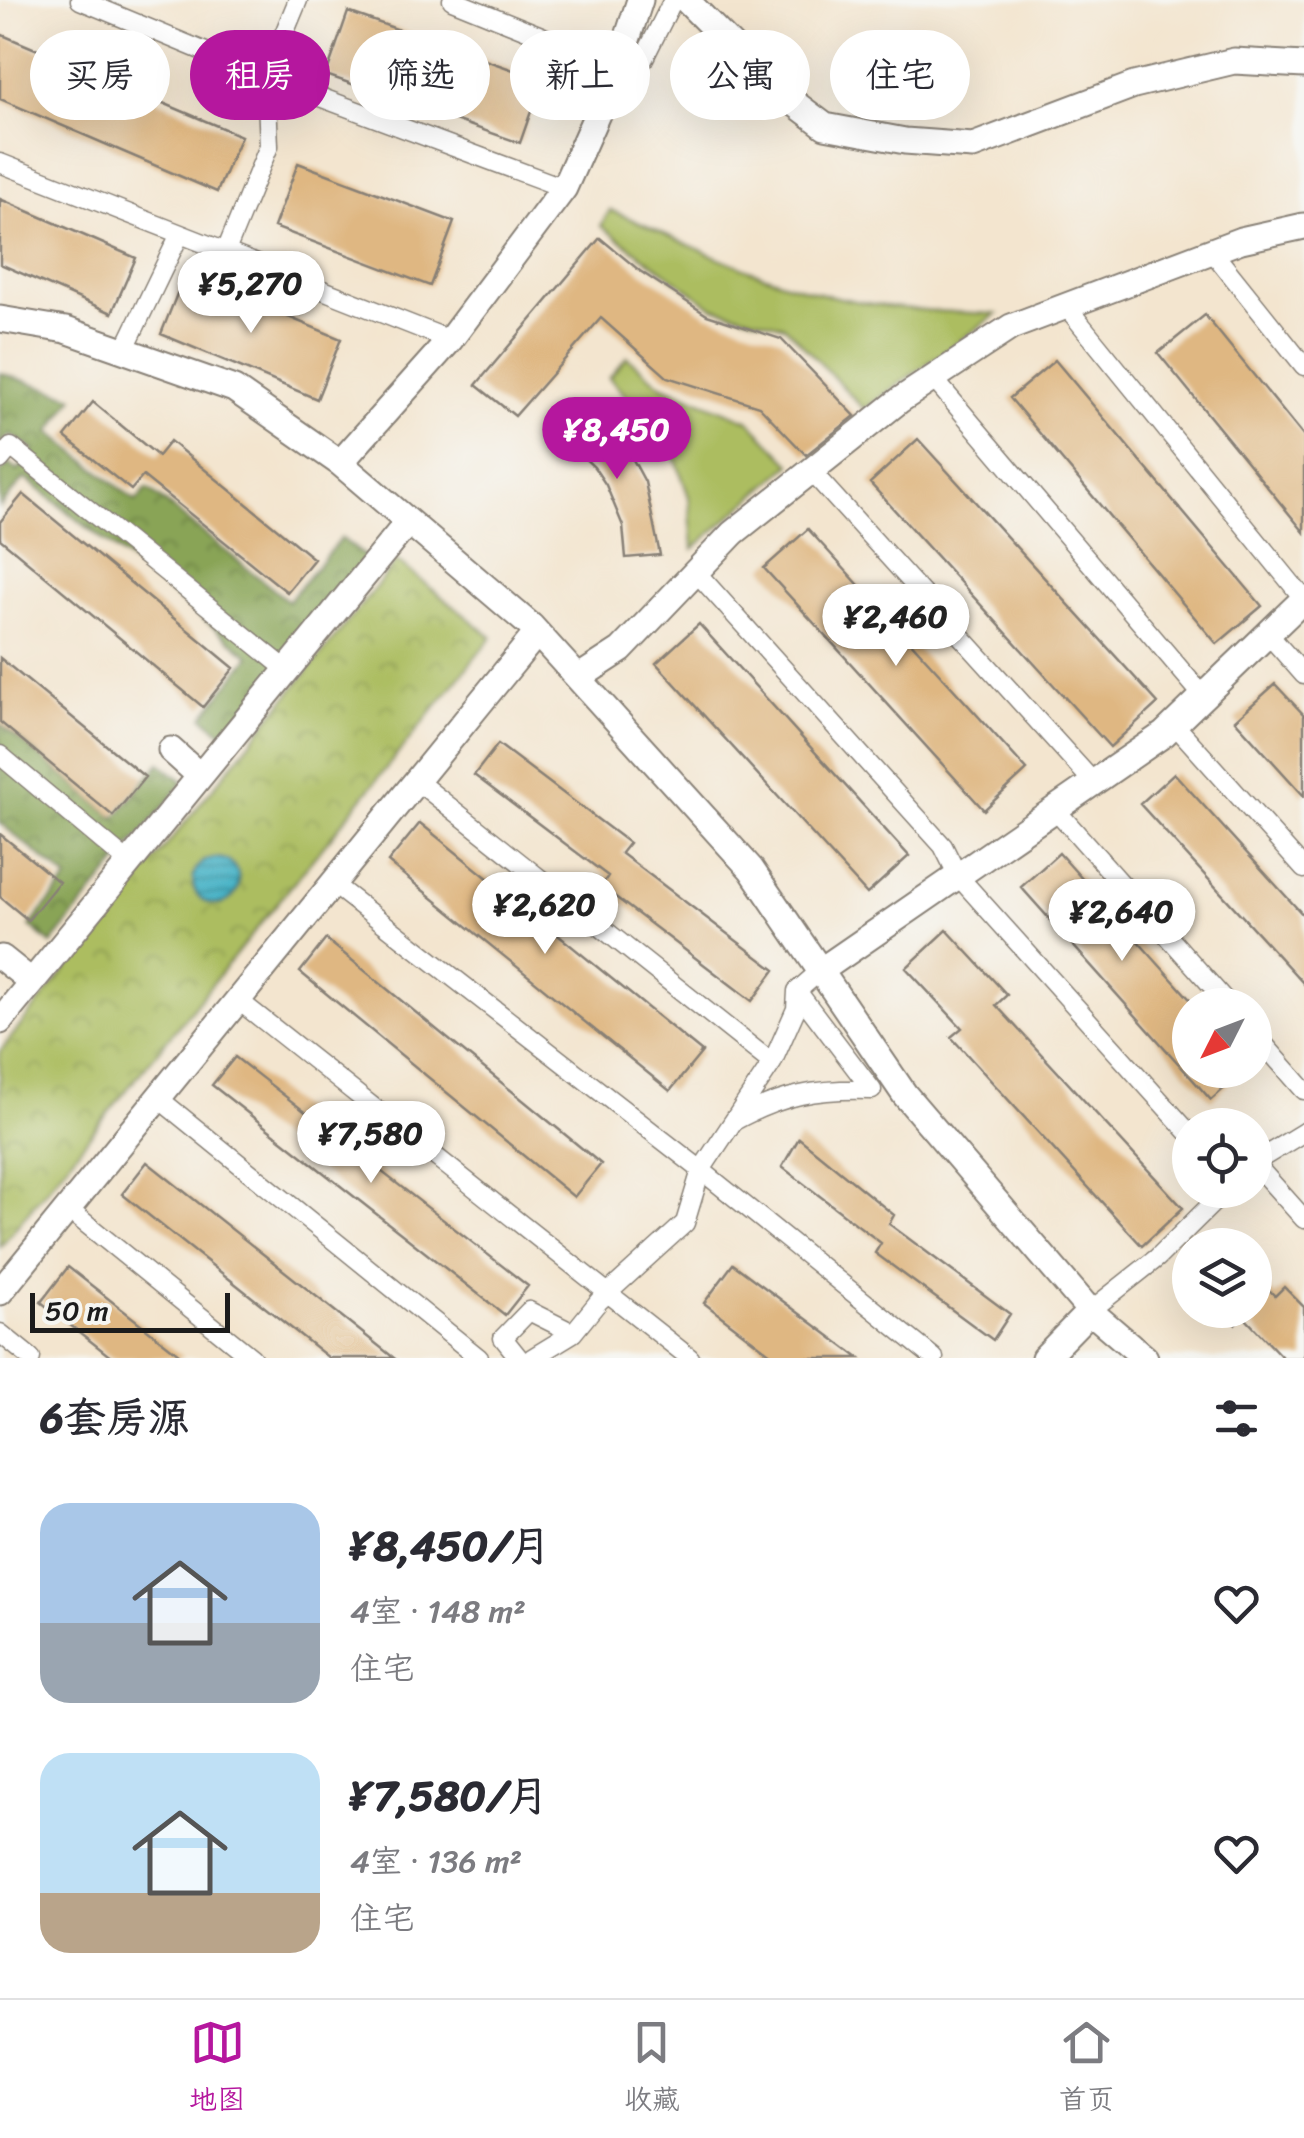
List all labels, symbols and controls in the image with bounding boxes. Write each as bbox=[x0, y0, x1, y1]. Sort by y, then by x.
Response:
chip: 买房 bbox=[30, 30, 170, 120]
chip: 租房 bbox=[190, 30, 330, 120]
chip: 筛选 bbox=[350, 30, 490, 120]
chip: 新上 bbox=[510, 30, 650, 120]
chip: 公寓 bbox=[670, 30, 810, 120]
chip: 住宅 bbox=[830, 30, 970, 120]
pin: ¥5,270 bbox=[170, 251, 332, 336]
text: ¥5,270 bbox=[200, 255, 302, 312]
pin: ¥8,450 bbox=[536, 397, 698, 482]
text: ¥8,450 bbox=[564, 401, 670, 458]
pin: ¥2,460 bbox=[815, 584, 977, 669]
text: ¥2,460 bbox=[844, 588, 948, 645]
pin: ¥2,620 bbox=[464, 872, 626, 957]
text: ¥2,620 bbox=[494, 876, 596, 933]
pin: ¥2,640 bbox=[1041, 879, 1203, 964]
text: ¥2,640 bbox=[1070, 883, 1174, 940]
north arrow bbox=[1172, 988, 1272, 1088]
map controls bbox=[1172, 988, 1272, 1328]
pin: ¥7,580 bbox=[290, 1101, 452, 1186]
text: ¥7,580 bbox=[319, 1105, 423, 1162]
button: locate bbox=[1172, 1108, 1272, 1208]
button: layers bbox=[1172, 1228, 1272, 1328]
text: 50 m bbox=[45, 1286, 109, 1335]
scale bar bbox=[30, 1288, 230, 1332]
text: 6套房源 bbox=[40, 1381, 190, 1455]
icon: filters bbox=[1209, 1391, 1264, 1446]
text: ¥8,450/月 bbox=[350, 1509, 551, 1583]
icon: home bbox=[120, 1543, 240, 1663]
icon: heart bbox=[1209, 1576, 1264, 1631]
text: 4室 · 148 m² bbox=[350, 1583, 526, 1640]
text: 住宅 bbox=[350, 1640, 414, 1697]
text: ¥7,580/月 bbox=[350, 1759, 549, 1833]
icon: home bbox=[120, 1793, 240, 1913]
icon: heart bbox=[1209, 1826, 1264, 1881]
text: 4室 · 136 m² bbox=[350, 1833, 522, 1890]
text: 住宅 bbox=[350, 1890, 414, 1947]
tab: 地图 bbox=[189, 2015, 245, 2124]
tab: 收藏 bbox=[624, 2015, 680, 2124]
tab: 首页 bbox=[1059, 2015, 1115, 2124]

